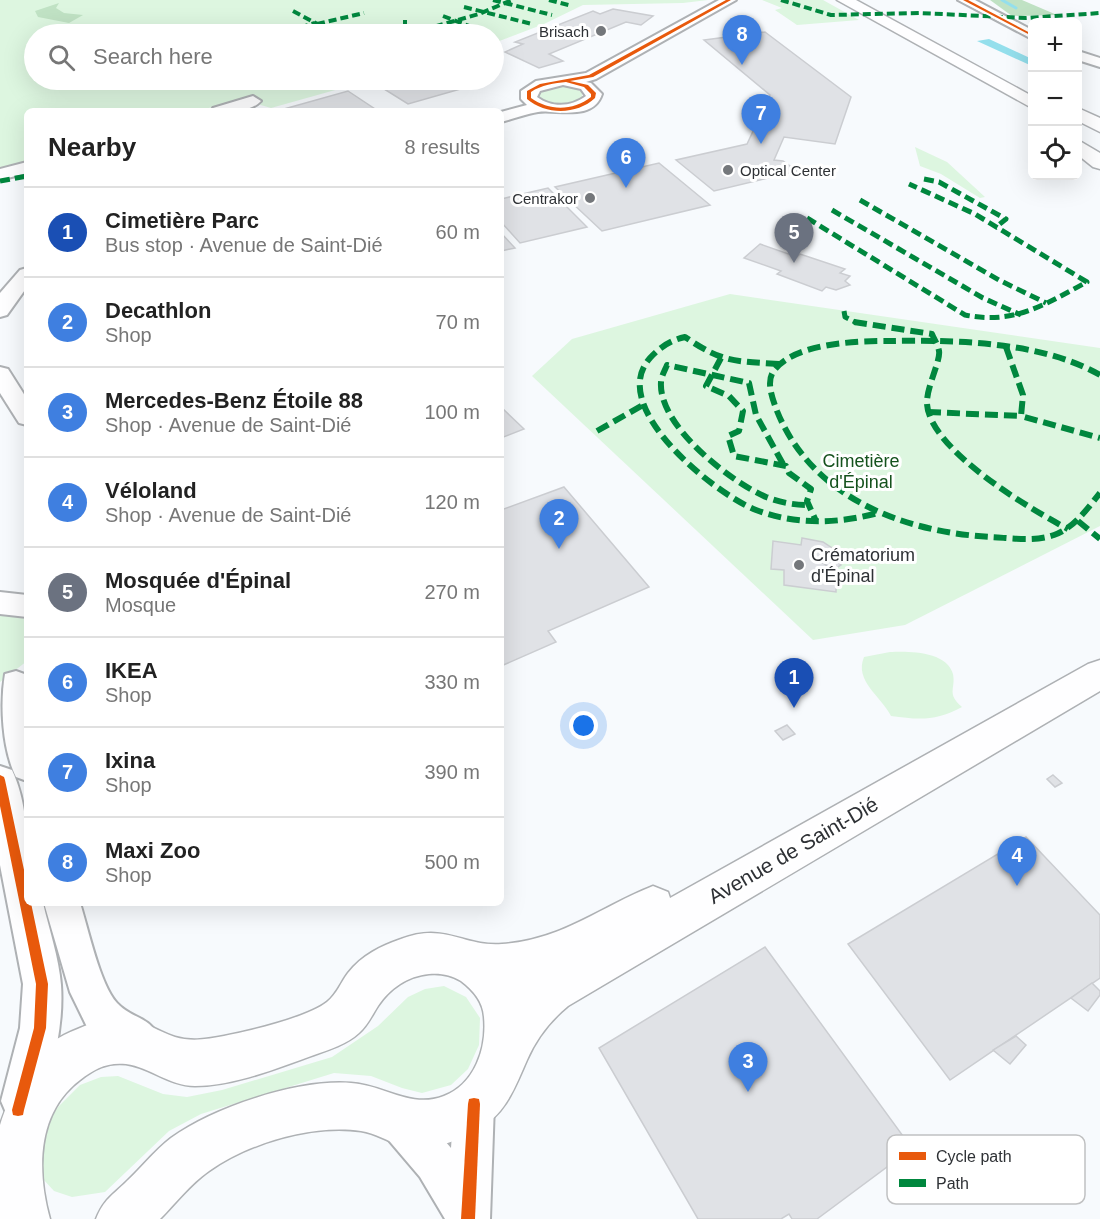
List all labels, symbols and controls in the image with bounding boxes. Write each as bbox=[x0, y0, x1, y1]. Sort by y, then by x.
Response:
pin: 8 bbox=[722, 16, 762, 65]
map controls bbox=[1028, 18, 1082, 180]
button: + bbox=[1028, 18, 1082, 72]
place label: Brisach bbox=[539, 23, 589, 40]
search box bbox=[24, 24, 504, 90]
marker: Brisach bbox=[594, 24, 608, 38]
icon: search bbox=[45, 41, 78, 74]
text: Search here bbox=[93, 44, 213, 69]
button: − bbox=[1028, 72, 1082, 126]
pin: 7 bbox=[742, 94, 780, 144]
button: locate bbox=[1028, 126, 1082, 180]
text: Nearby bbox=[48, 132, 136, 162]
text: 8 results bbox=[404, 136, 480, 158]
pin: 6 bbox=[606, 138, 646, 188]
place label: Optical Center bbox=[740, 162, 836, 179]
marker: Optical Center bbox=[721, 163, 735, 177]
place label: Centrakor bbox=[512, 190, 578, 207]
marker: Centrakor bbox=[583, 191, 597, 205]
text: Cimetière Parc bbox=[105, 208, 259, 233]
pin: 5 bbox=[774, 214, 814, 263]
text: 1 bbox=[62, 221, 73, 243]
text: 60 m bbox=[436, 221, 480, 243]
text: Bus stop · Avenue de Saint-Dié bbox=[105, 234, 383, 256]
text: Decathlon bbox=[105, 298, 211, 323]
text: 2 bbox=[62, 311, 73, 333]
text: 70 m bbox=[436, 311, 480, 333]
text: Shop bbox=[105, 324, 152, 346]
text: Mercedes-Benz Étoile 88 bbox=[105, 388, 363, 413]
text: 3 bbox=[62, 401, 73, 423]
text: 100 m bbox=[424, 401, 480, 423]
text: Shop · Avenue de Saint-Dié bbox=[105, 414, 351, 436]
park label: Cimetière d'Épinal bbox=[822, 451, 900, 492]
text: Véloland bbox=[105, 478, 197, 503]
text: 4 bbox=[62, 491, 73, 513]
text: 120 m bbox=[424, 491, 480, 513]
pin: 2 bbox=[540, 500, 578, 549]
text: Shop · Avenue de Saint-Dié bbox=[105, 504, 351, 526]
place label: Crématorium d'Épinal bbox=[811, 545, 915, 586]
marker: Crématorium d'Épinal bbox=[792, 558, 806, 572]
text: Mosquée d'Épinal bbox=[105, 568, 291, 593]
text: 5 bbox=[62, 581, 73, 603]
text: 270 m bbox=[424, 581, 480, 603]
text: Mosque bbox=[105, 594, 176, 616]
text: IKEA bbox=[105, 658, 158, 683]
pin: 1 bbox=[774, 658, 814, 708]
text: 6 bbox=[62, 671, 73, 693]
text: 330 m bbox=[424, 671, 480, 693]
text: Shop bbox=[105, 684, 152, 706]
your location bbox=[569, 711, 598, 740]
text: Ixina bbox=[105, 748, 155, 773]
text: 7 bbox=[62, 761, 73, 783]
text: 390 m bbox=[424, 761, 480, 783]
text: Shop bbox=[105, 774, 152, 796]
street label: Avenue de Saint-Dié bbox=[704, 792, 882, 908]
pin: 4 bbox=[998, 836, 1036, 886]
text: Maxi Zoo bbox=[105, 838, 200, 863]
text: 8 bbox=[62, 851, 73, 873]
text: 500 m bbox=[424, 851, 480, 873]
text: Shop bbox=[105, 864, 152, 886]
pin: 3 bbox=[728, 1042, 768, 1092]
legend bbox=[887, 1135, 1085, 1204]
text: Cycle path bbox=[936, 1148, 1012, 1165]
text: Path bbox=[936, 1175, 969, 1192]

